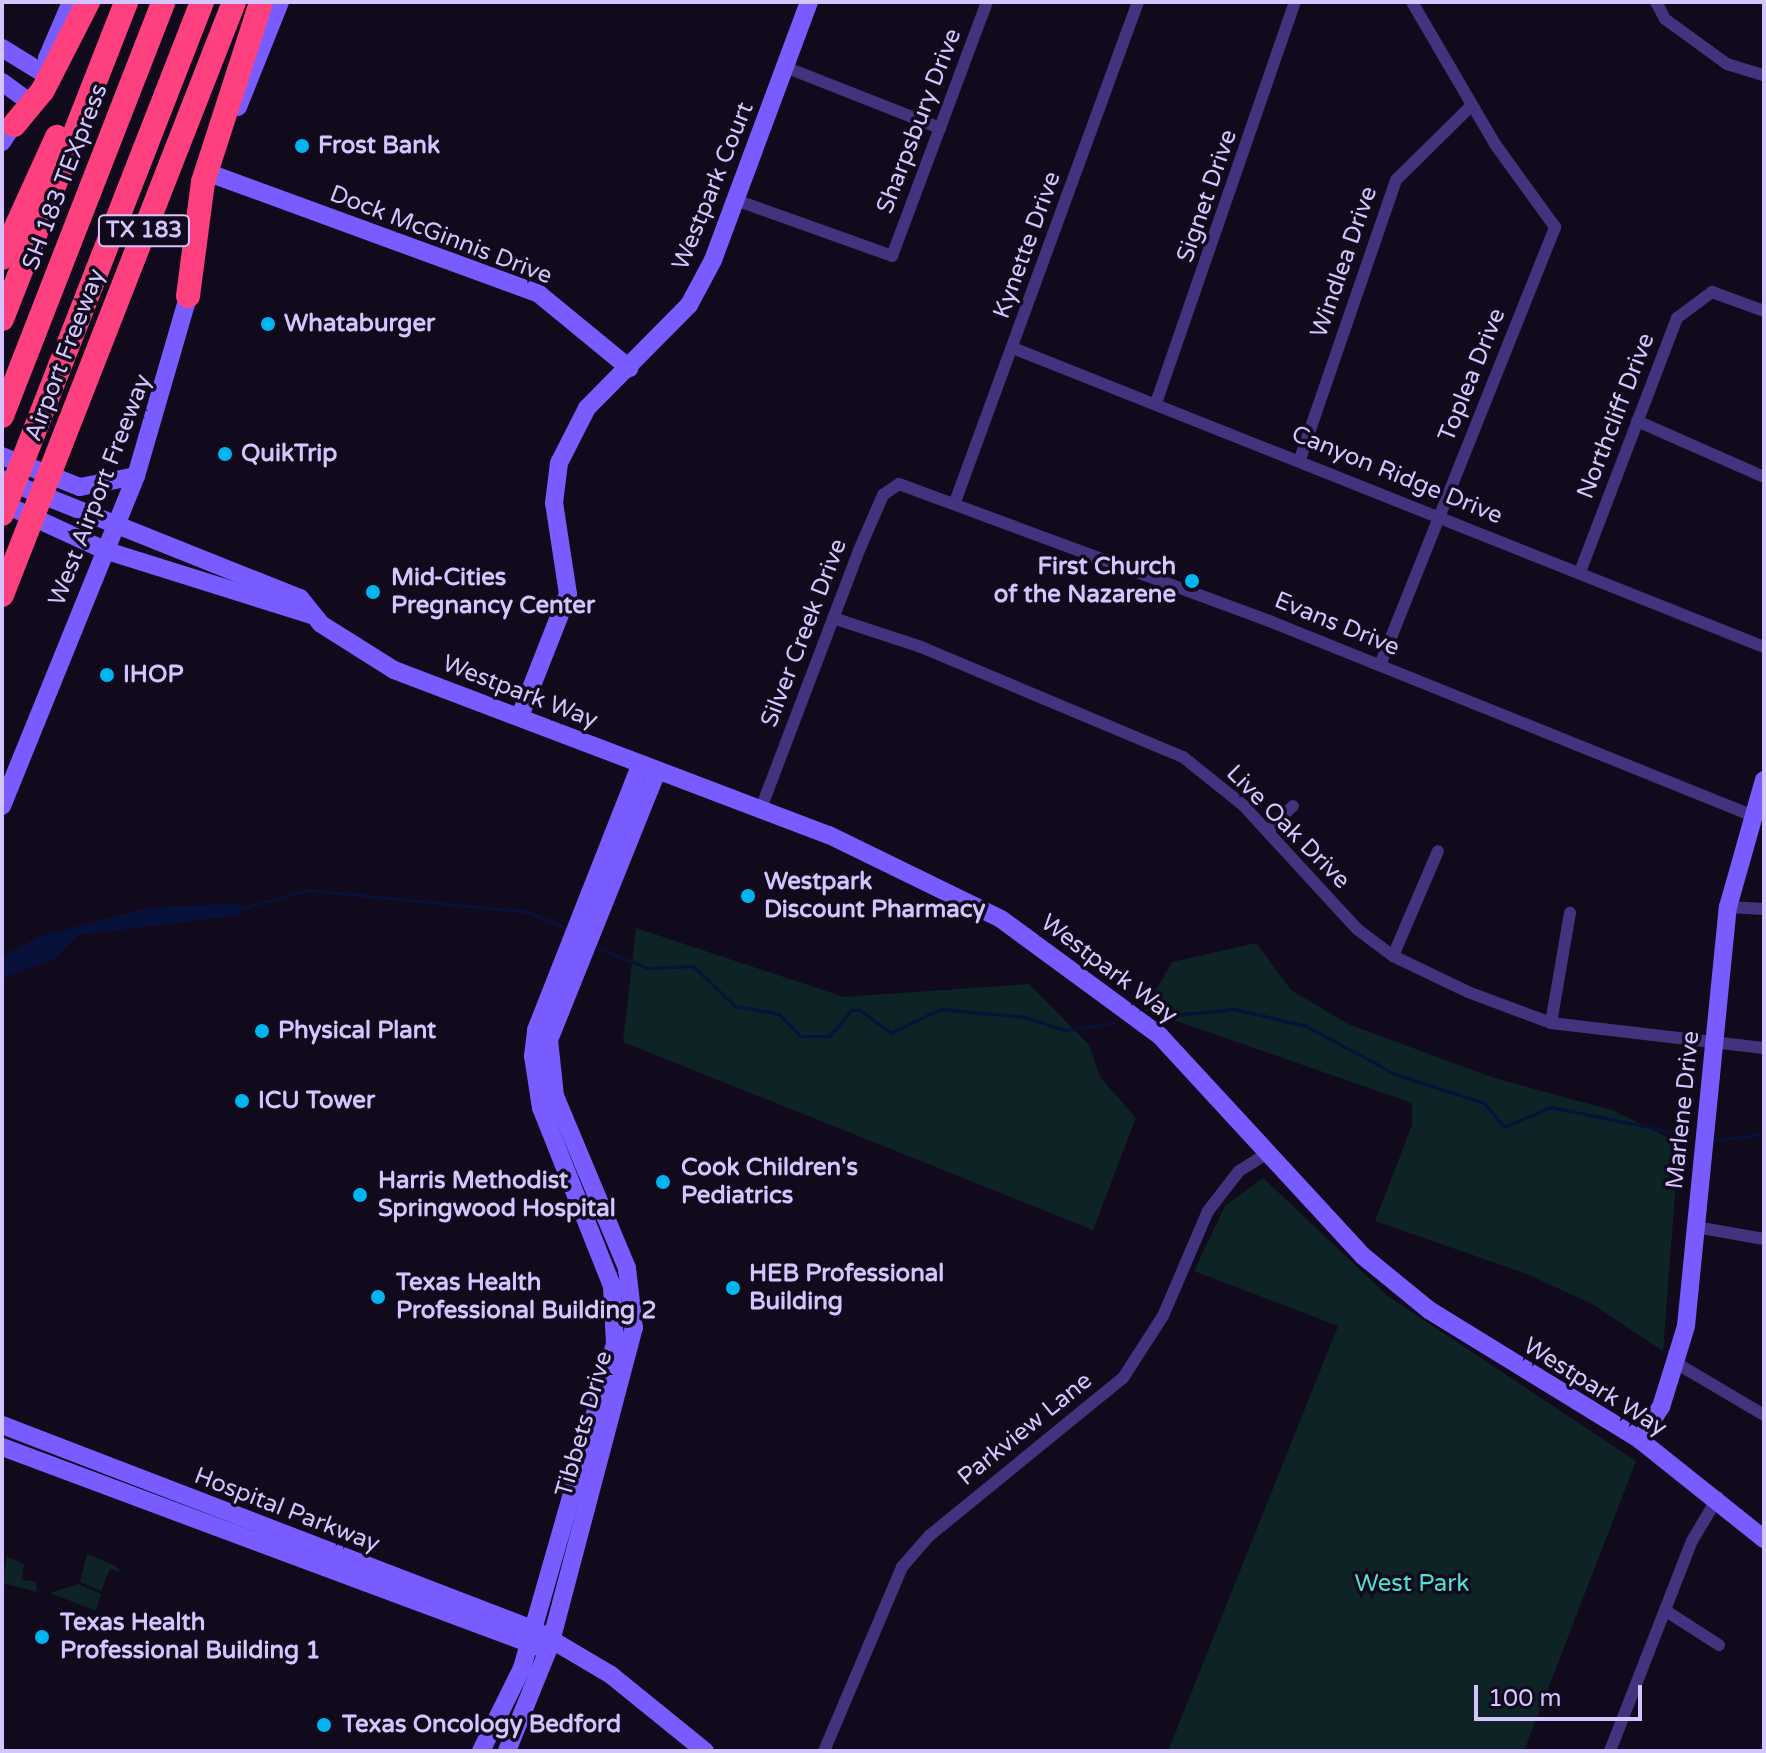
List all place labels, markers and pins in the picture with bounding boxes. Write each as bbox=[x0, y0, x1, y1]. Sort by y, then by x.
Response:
place label: Frost Bank bbox=[318, 132, 440, 160]
marker: Frost Bank bbox=[293, 137, 311, 155]
place label: Whataburger bbox=[284, 310, 435, 338]
marker: Whataburger bbox=[259, 315, 277, 333]
place label: QuikTrip bbox=[241, 440, 337, 468]
marker: QuikTrip bbox=[216, 445, 234, 463]
place label: First Church of the Nazarene bbox=[994, 553, 1176, 609]
place label: Mid-Cities Pregnancy Center bbox=[391, 564, 595, 620]
marker: First Church of the Nazarene bbox=[1183, 572, 1201, 590]
marker: Mid-Cities Pregnancy Center bbox=[362, 581, 384, 603]
place label: IHOP bbox=[123, 661, 184, 689]
marker: IHOP bbox=[98, 666, 116, 684]
place label: Westpark Discount Pharmacy bbox=[764, 868, 985, 924]
marker: Westpark Discount Pharmacy bbox=[739, 887, 757, 905]
place label: Physical Plant bbox=[278, 1017, 436, 1045]
marker: Physical Plant bbox=[253, 1022, 271, 1040]
place label: ICU Tower bbox=[258, 1087, 375, 1115]
marker: ICU Tower bbox=[233, 1092, 251, 1110]
place label: Cook Children's Pediatrics bbox=[681, 1154, 858, 1210]
place label: Harris Methodist Springwood Hospital bbox=[378, 1167, 616, 1223]
marker: Cook Children's Pediatrics bbox=[652, 1171, 674, 1193]
marker: Harris Methodist Springwood Hospital bbox=[349, 1184, 371, 1206]
place label: HEB Professional Building bbox=[749, 1260, 944, 1316]
place label: Texas Health Professional Building 2 bbox=[396, 1269, 656, 1325]
marker: HEB Professional Building bbox=[724, 1279, 742, 1297]
marker: Texas Health Professional Building 2 bbox=[367, 1286, 389, 1308]
place label: Texas Health Professional Building 1 bbox=[60, 1609, 320, 1665]
marker: Texas Health Professional Building 1 bbox=[31, 1626, 53, 1648]
place label: Texas Oncology Bedford bbox=[342, 1711, 621, 1739]
marker: Texas Oncology Bedford bbox=[313, 1714, 335, 1736]

